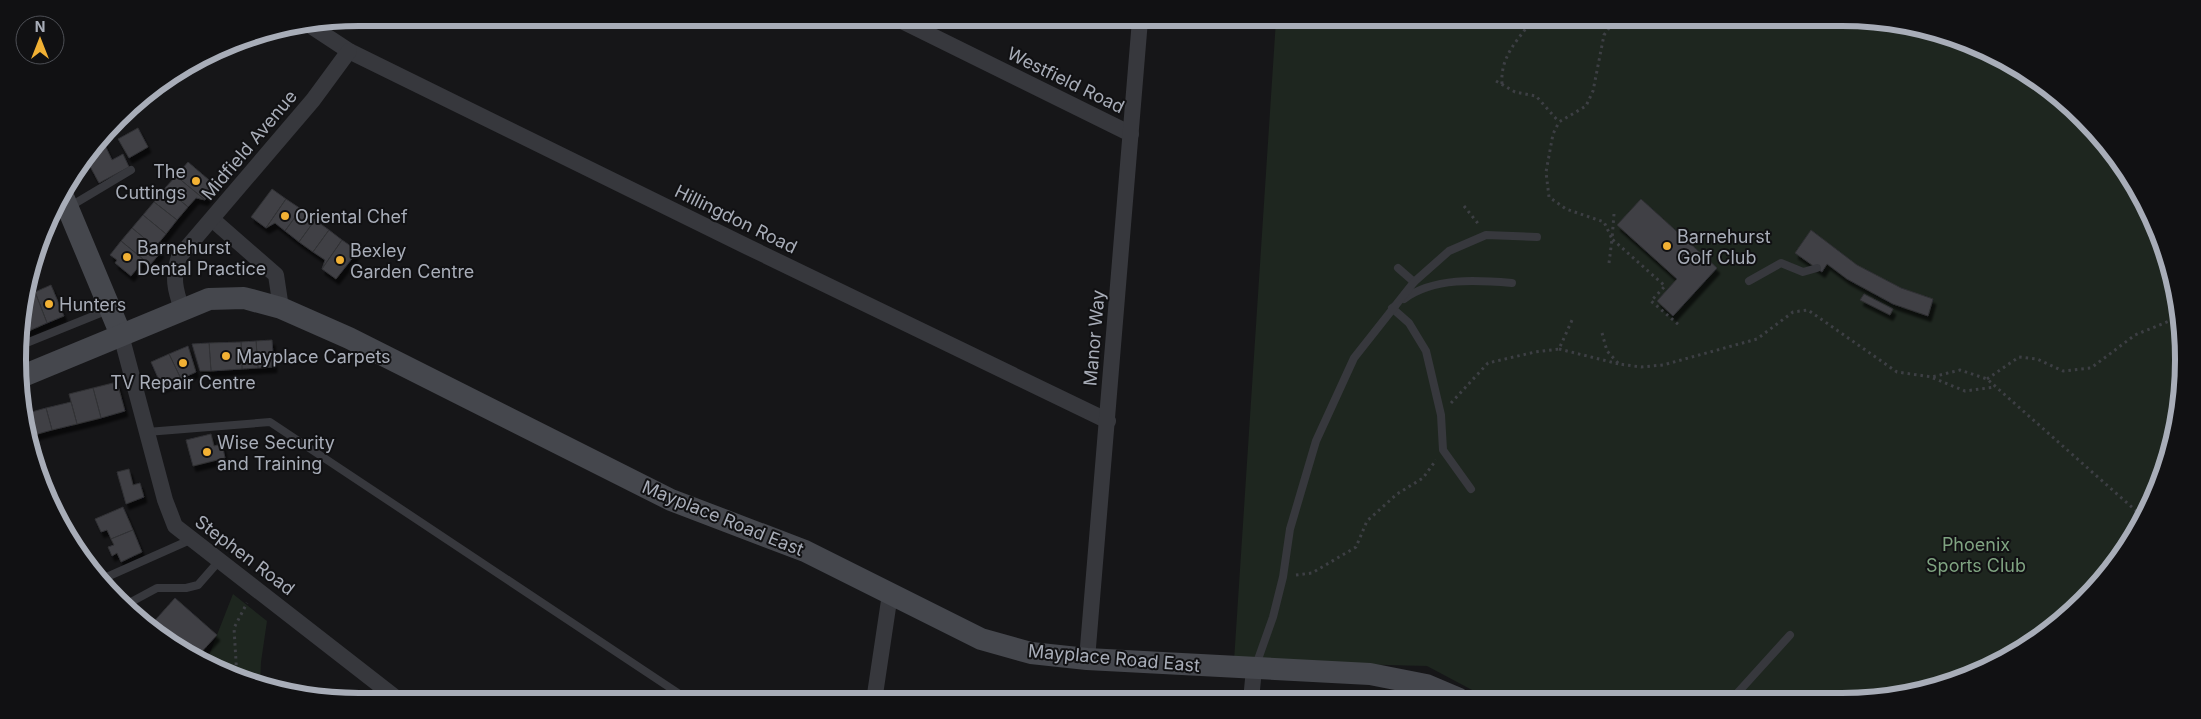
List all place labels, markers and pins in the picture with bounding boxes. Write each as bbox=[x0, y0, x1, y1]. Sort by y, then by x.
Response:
place label: The Cuttings bbox=[115, 161, 186, 203]
marker: The Cuttings bbox=[190, 175, 202, 187]
place label: Oriental Chef bbox=[295, 206, 408, 227]
marker: Oriental Chef bbox=[279, 210, 291, 222]
place label: Barnehurst Golf Club bbox=[1677, 226, 1771, 268]
place label: Barnehurst Dental Practice bbox=[137, 237, 266, 279]
place label: Bexley Garden Centre bbox=[350, 240, 474, 282]
marker: Barnehurst Golf Club bbox=[1661, 240, 1673, 252]
marker: Barnehurst Dental Practice bbox=[121, 251, 133, 263]
marker: Bexley Garden Centre bbox=[334, 254, 346, 266]
place label: Hunters bbox=[59, 294, 126, 315]
marker: Hunters bbox=[43, 298, 55, 310]
place label: Mayplace Carpets bbox=[236, 346, 391, 367]
marker: Mayplace Carpets bbox=[220, 350, 232, 362]
marker: TV Repair Centre bbox=[177, 357, 189, 369]
place label: TV Repair Centre bbox=[110, 372, 256, 393]
place label: Wise Security and Training bbox=[217, 432, 335, 474]
marker: Wise Security and Training bbox=[201, 446, 213, 458]

